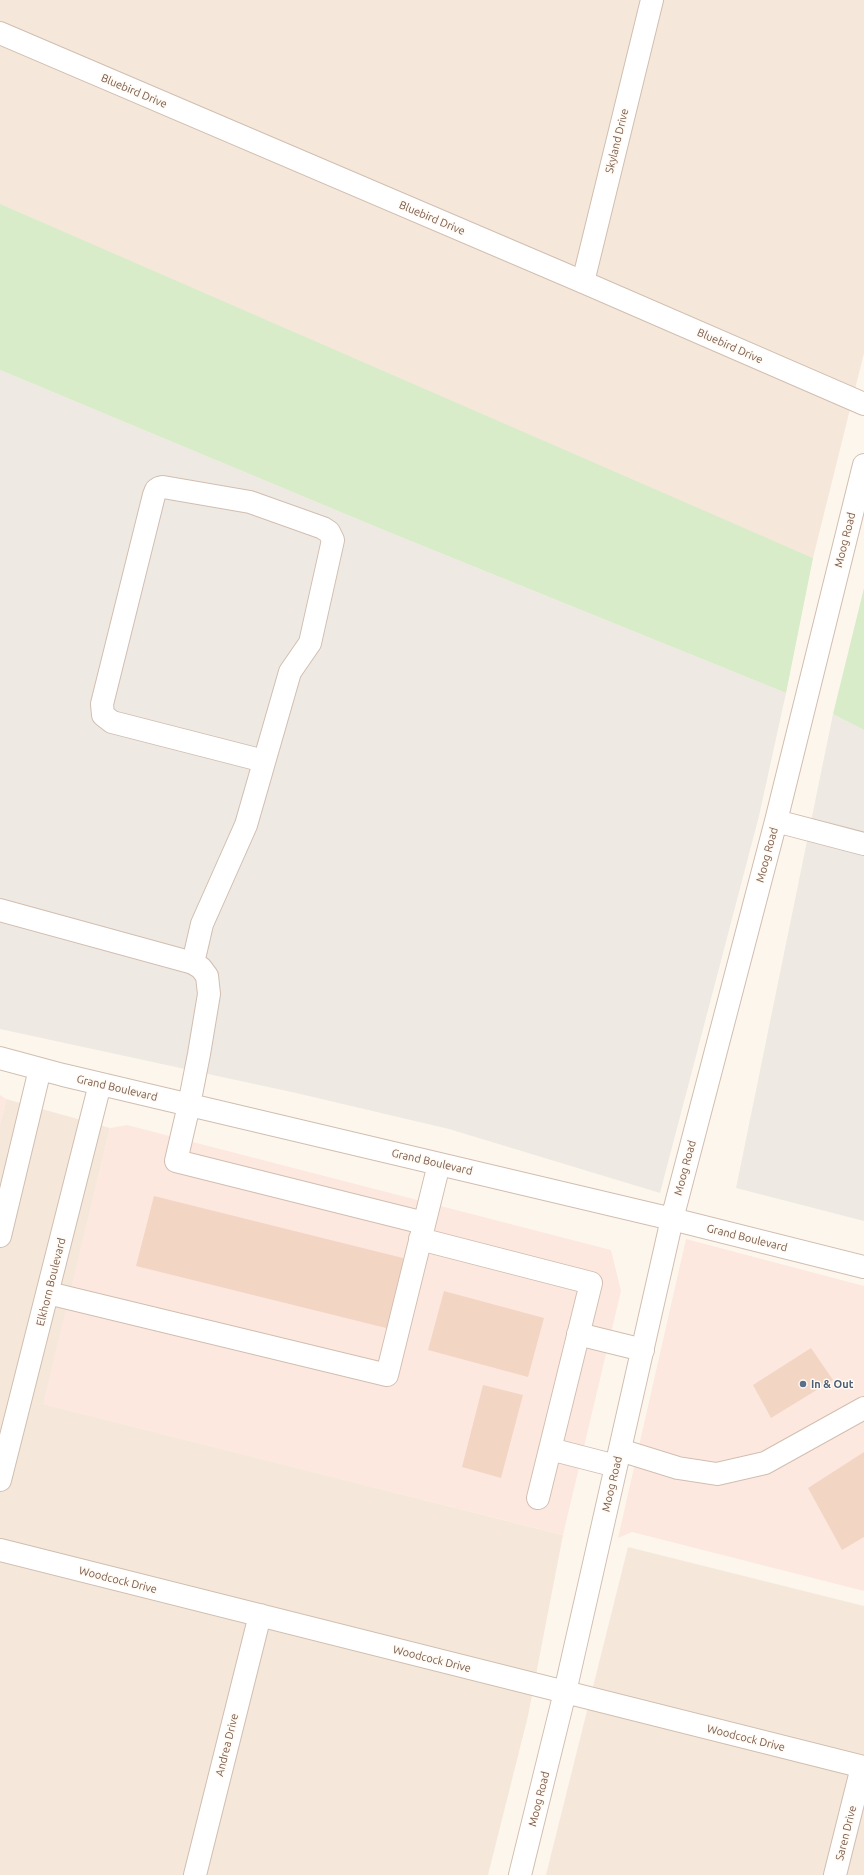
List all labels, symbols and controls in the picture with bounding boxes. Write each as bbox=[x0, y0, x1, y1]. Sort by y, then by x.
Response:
street label: Bluebird Drive bbox=[99, 71, 169, 111]
street label: Skyland Drive bbox=[603, 107, 631, 175]
street label: Bluebird Drive bbox=[397, 198, 467, 238]
street label: Bluebird Drive bbox=[695, 326, 765, 366]
street label: Moog Road bbox=[832, 511, 858, 569]
street label: Moog Road bbox=[753, 826, 781, 884]
street label: Grand Boulevard bbox=[75, 1072, 159, 1104]
street label: Moog Road bbox=[671, 1139, 699, 1197]
street label: Grand Boulevard bbox=[390, 1146, 474, 1178]
street label: Grand Boulevard bbox=[705, 1222, 789, 1254]
street label: Elkhorn Boulevard bbox=[34, 1236, 68, 1328]
place label: In & Out bbox=[811, 1377, 853, 1391]
marker: In & Out bbox=[798, 1379, 808, 1389]
street label: Moog Road bbox=[599, 1455, 625, 1513]
street label: Woodcock Drive bbox=[78, 1564, 158, 1596]
street label: Woodcock Drive bbox=[392, 1643, 472, 1675]
street label: Andrea Drive bbox=[213, 1712, 241, 1778]
street label: Woodcock Drive bbox=[706, 1722, 786, 1754]
street label: Moog Road bbox=[526, 1770, 552, 1828]
street label: Saren Drive bbox=[833, 1804, 859, 1862]

